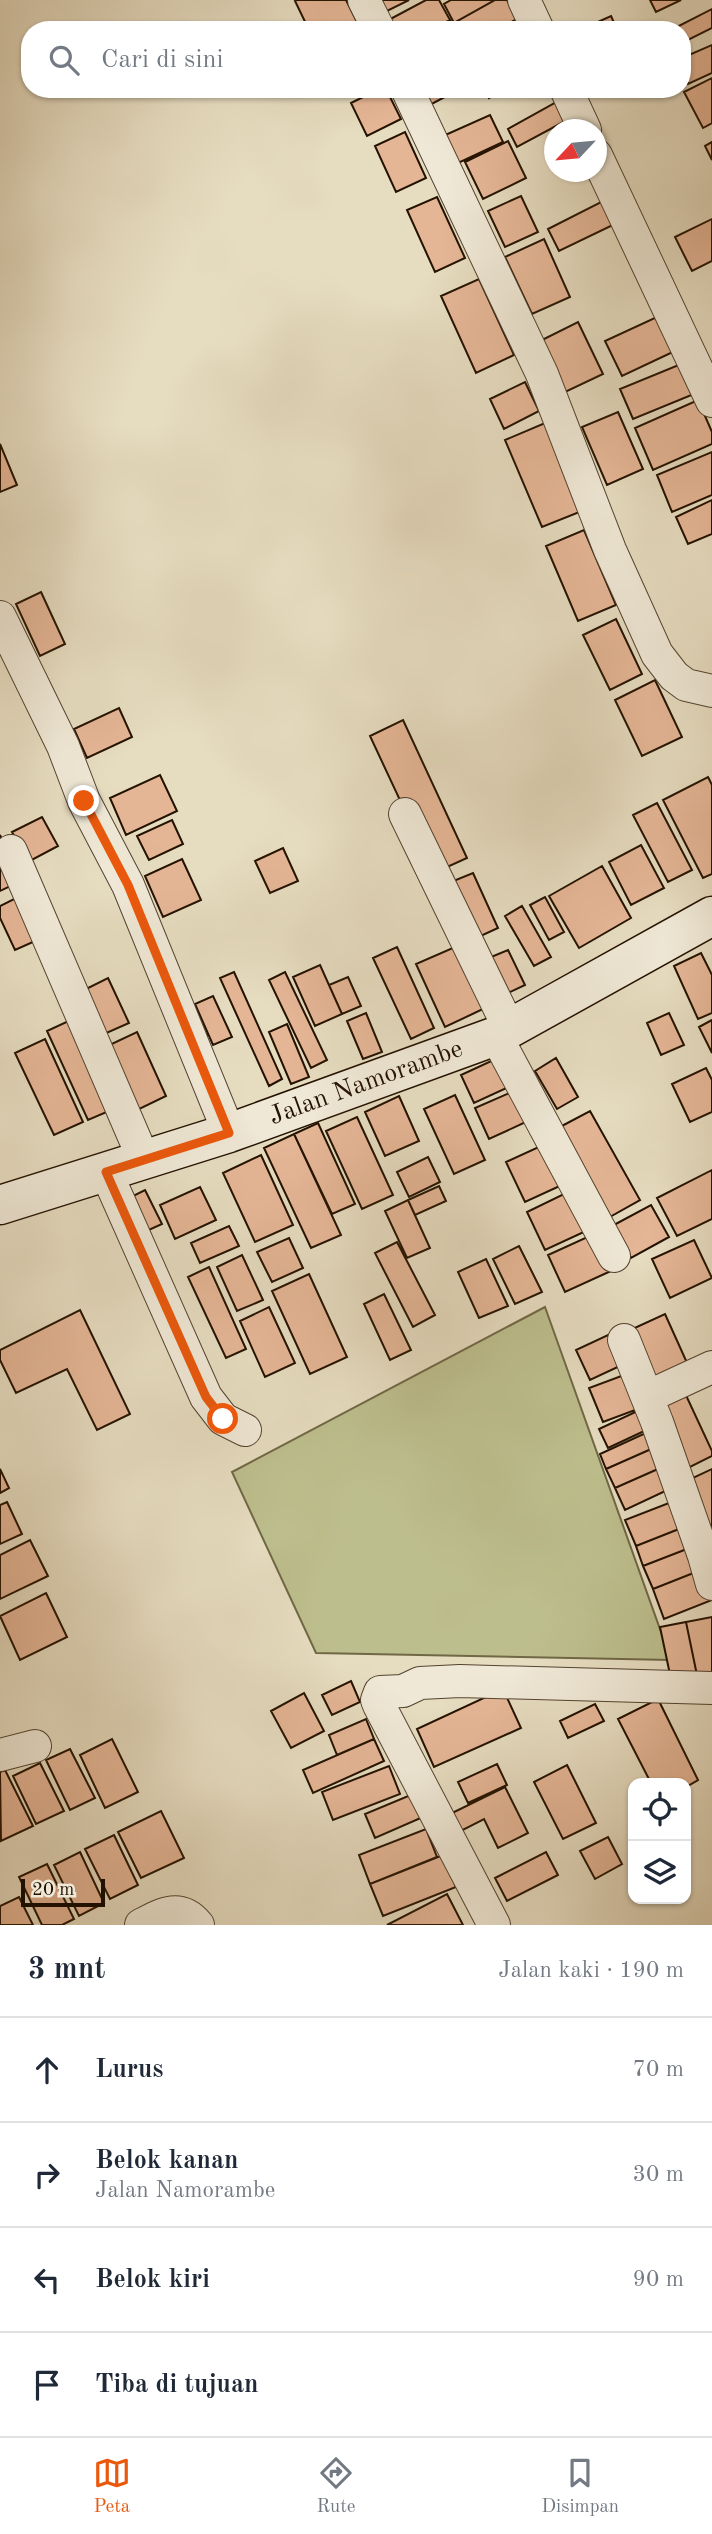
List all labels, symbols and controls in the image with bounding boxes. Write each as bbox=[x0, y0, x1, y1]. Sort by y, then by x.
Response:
search box bbox=[21, 21, 691, 98]
icon: search bbox=[45, 41, 83, 79]
text: Cari di sini bbox=[101, 47, 223, 73]
north arrow bbox=[544, 119, 607, 182]
route end bbox=[68, 785, 99, 816]
street label: Jalan Namorambe bbox=[266, 1036, 466, 1130]
route start bbox=[207, 1403, 238, 1434]
map controls bbox=[628, 1778, 691, 1904]
button: locate bbox=[628, 1778, 691, 1841]
button: layers bbox=[628, 1841, 691, 1904]
scale bar bbox=[21, 1876, 105, 1908]
text: 20 m bbox=[32, 1881, 74, 1900]
text: 3 mnt bbox=[28, 1955, 105, 1985]
text: Jalan kaki · 190 m bbox=[498, 1959, 684, 1982]
icon: ahead bbox=[28, 2051, 66, 2089]
text: Lurus bbox=[95, 2057, 163, 2083]
text: 70 m bbox=[633, 2058, 684, 2081]
text: Belok kanan bbox=[95, 2148, 239, 2174]
icon: right bbox=[28, 2156, 66, 2194]
text: 30 m bbox=[633, 2163, 684, 2186]
text: Jalan Namorambe bbox=[95, 2179, 275, 2202]
icon: left bbox=[28, 2261, 66, 2299]
text: Belok kiri bbox=[95, 2267, 210, 2293]
text: 90 m bbox=[633, 2268, 684, 2291]
icon: arrive bbox=[28, 2366, 66, 2404]
text: Tiba di tujuan bbox=[95, 2372, 259, 2398]
tab: Peta bbox=[93, 2454, 131, 2519]
tab: Rute bbox=[316, 2454, 356, 2519]
tab: Disimpan bbox=[541, 2454, 619, 2519]

